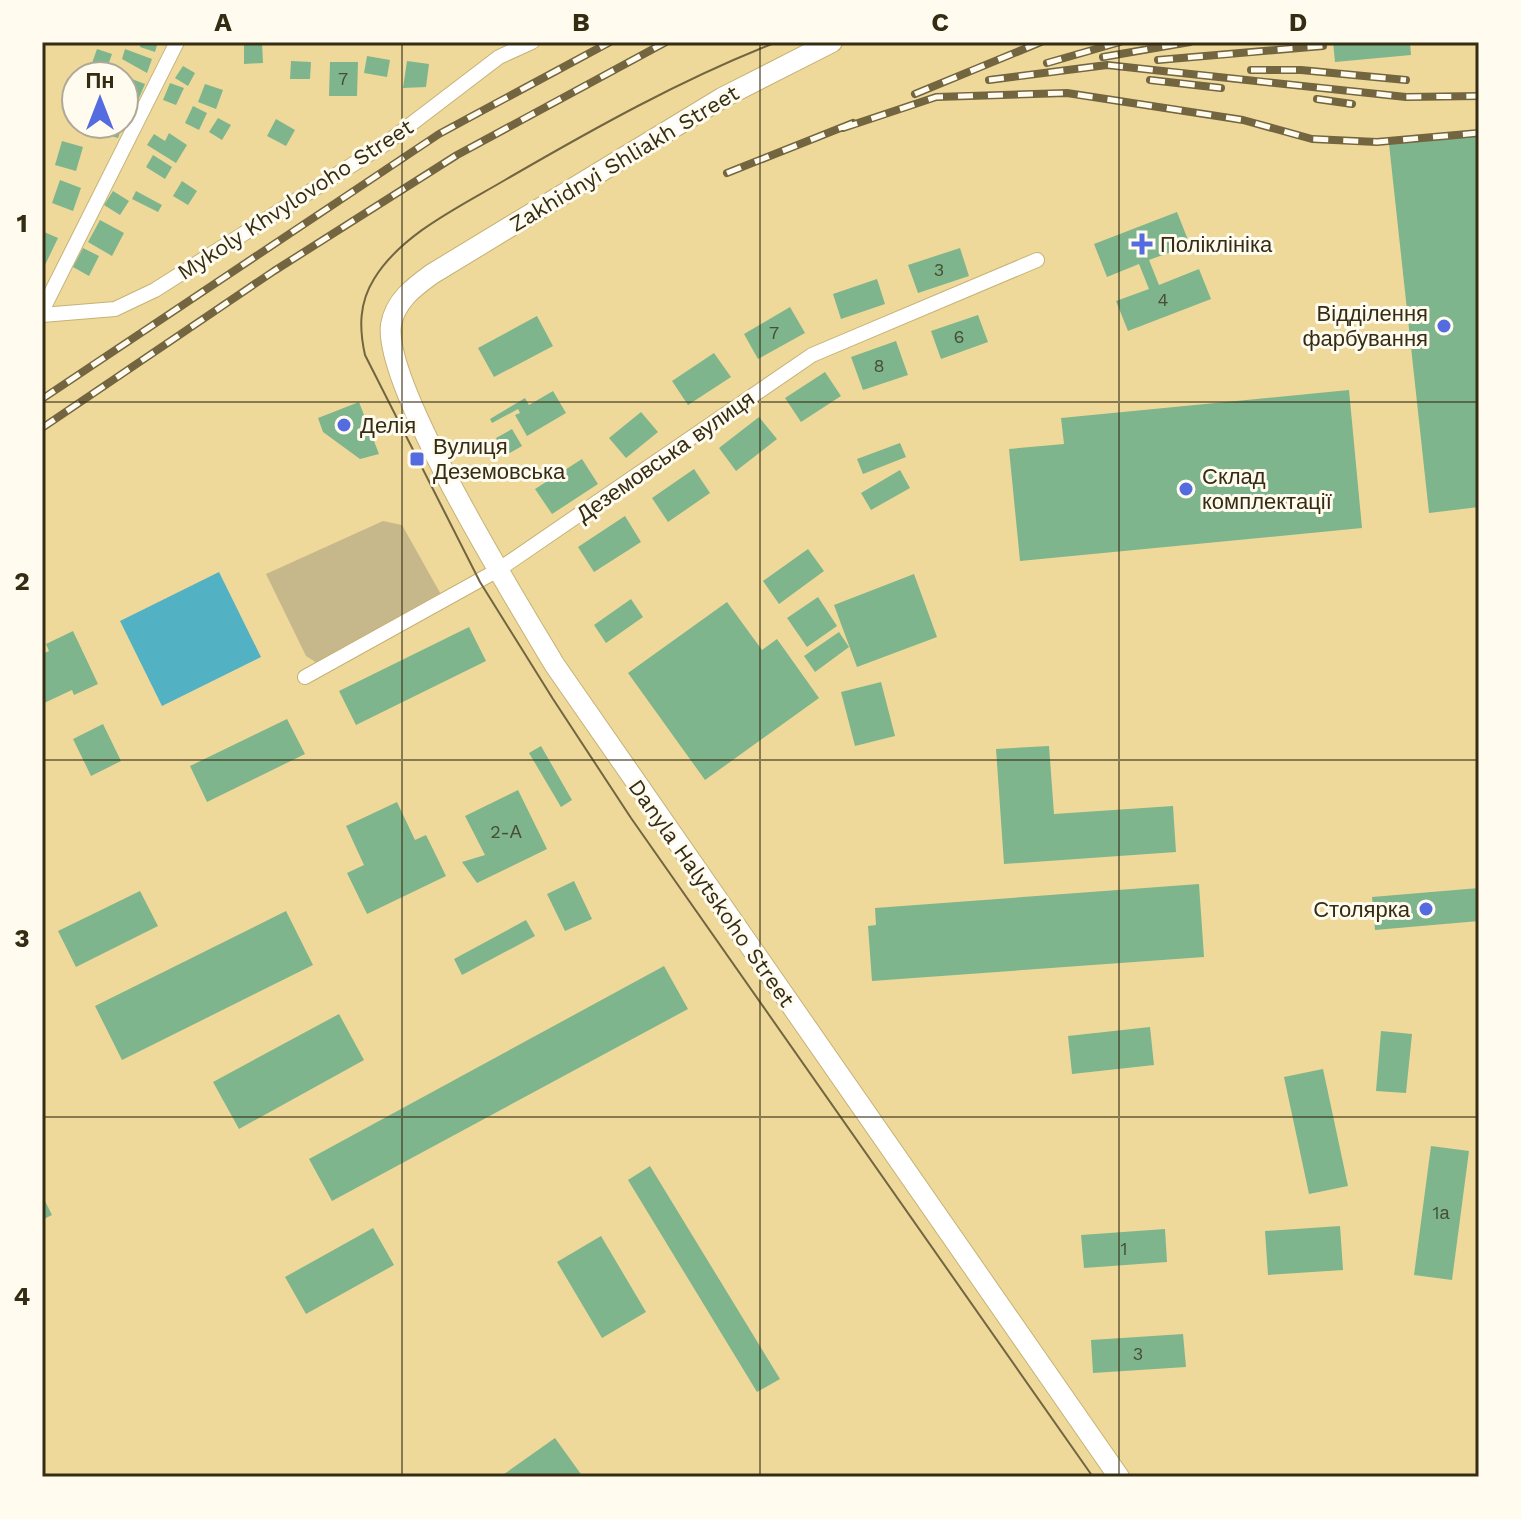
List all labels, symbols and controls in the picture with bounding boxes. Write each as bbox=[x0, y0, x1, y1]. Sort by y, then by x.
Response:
text: A bbox=[214, 7, 232, 37]
text: B bbox=[572, 7, 590, 37]
text: C bbox=[931, 7, 949, 37]
text: D bbox=[1289, 7, 1307, 37]
north arrow bbox=[60, 60, 140, 140]
text: Пн bbox=[85, 68, 115, 93]
house number: 7 bbox=[338, 68, 348, 89]
street label: Zakhidnyi Shliakh Street bbox=[505, 80, 743, 237]
street label: Mykoly Khvylovoho Street bbox=[173, 114, 418, 285]
text: 1 bbox=[16, 208, 28, 238]
place label: Поліклініка bbox=[1160, 232, 1273, 257]
marker: Поліклініка bbox=[1131, 233, 1153, 255]
house number: 3 bbox=[934, 259, 944, 280]
house number: 4 bbox=[1158, 289, 1169, 310]
place label: Відділення фарбування bbox=[1302, 301, 1428, 351]
marker: Відділення фарбування bbox=[1435, 317, 1453, 335]
house number: 7 bbox=[769, 322, 779, 343]
house number: 6 bbox=[954, 326, 964, 347]
house number: 8 bbox=[873, 355, 885, 376]
street label: Деземовська вулиця bbox=[572, 386, 759, 527]
place label: Делія bbox=[360, 413, 416, 438]
marker: Делія bbox=[335, 416, 353, 434]
place label: Вулиця Деземовська bbox=[433, 434, 566, 484]
marker: Вулиця Деземовська bbox=[408, 450, 426, 468]
place label: Склад комплектації bbox=[1202, 464, 1332, 514]
marker: Склад комплектації bbox=[1177, 480, 1195, 498]
text: 2 bbox=[14, 566, 30, 596]
street label: Danyla Halytskoho Street bbox=[623, 775, 800, 1012]
house number: 2-А bbox=[490, 821, 522, 842]
place label: Столярка bbox=[1313, 897, 1411, 922]
marker: Столярка bbox=[1417, 900, 1435, 918]
text: 3 bbox=[14, 923, 30, 953]
house number: 1а bbox=[1432, 1202, 1451, 1223]
house number: 1 bbox=[1120, 1238, 1128, 1259]
text: 4 bbox=[14, 1281, 31, 1311]
house number: 3 bbox=[1133, 1343, 1143, 1364]

